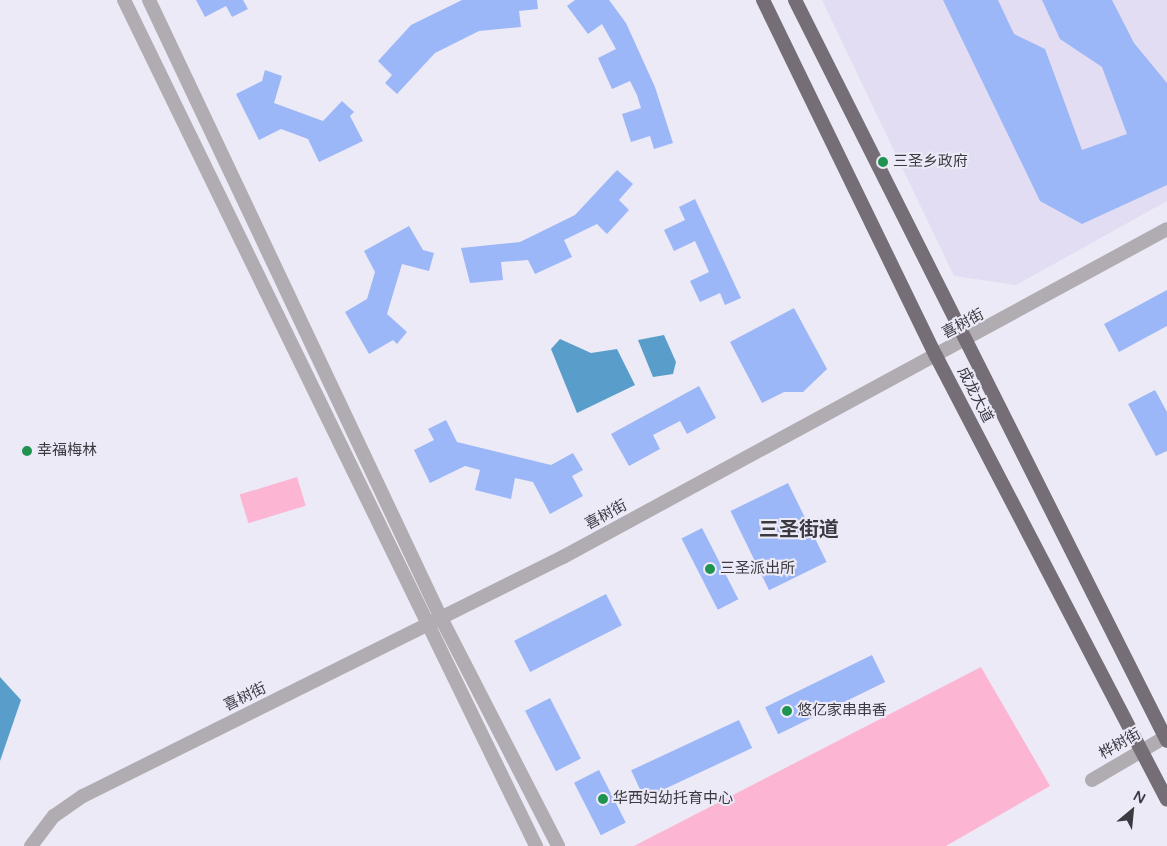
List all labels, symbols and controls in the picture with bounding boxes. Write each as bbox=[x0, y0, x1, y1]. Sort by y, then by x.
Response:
place label: 三圣乡政府 bbox=[893, 153, 968, 171]
marker: 三圣乡政府 bbox=[877, 156, 889, 168]
street label: 喜树街 bbox=[939, 305, 987, 343]
street label: 成龙大道 bbox=[953, 364, 997, 426]
place label: 幸福梅林 bbox=[37, 442, 97, 460]
marker: 幸福梅林 bbox=[21, 445, 33, 457]
street label: 喜树街 bbox=[582, 496, 630, 534]
district label: 三圣街道 bbox=[759, 518, 839, 542]
place label: 三圣派出所 bbox=[720, 560, 795, 578]
marker: 三圣派出所 bbox=[704, 563, 716, 575]
street label: 喜树街 bbox=[221, 679, 269, 715]
place label: 悠亿家串串香 bbox=[797, 702, 887, 720]
marker: 悠亿家串串香 bbox=[781, 705, 793, 717]
street label: 桦树街 bbox=[1096, 725, 1144, 763]
north arrow bbox=[1107, 786, 1157, 836]
text: N bbox=[1130, 787, 1148, 807]
place label: 华西妇幼托育中心 bbox=[613, 790, 733, 808]
marker: 华西妇幼托育中心 bbox=[597, 793, 609, 805]

